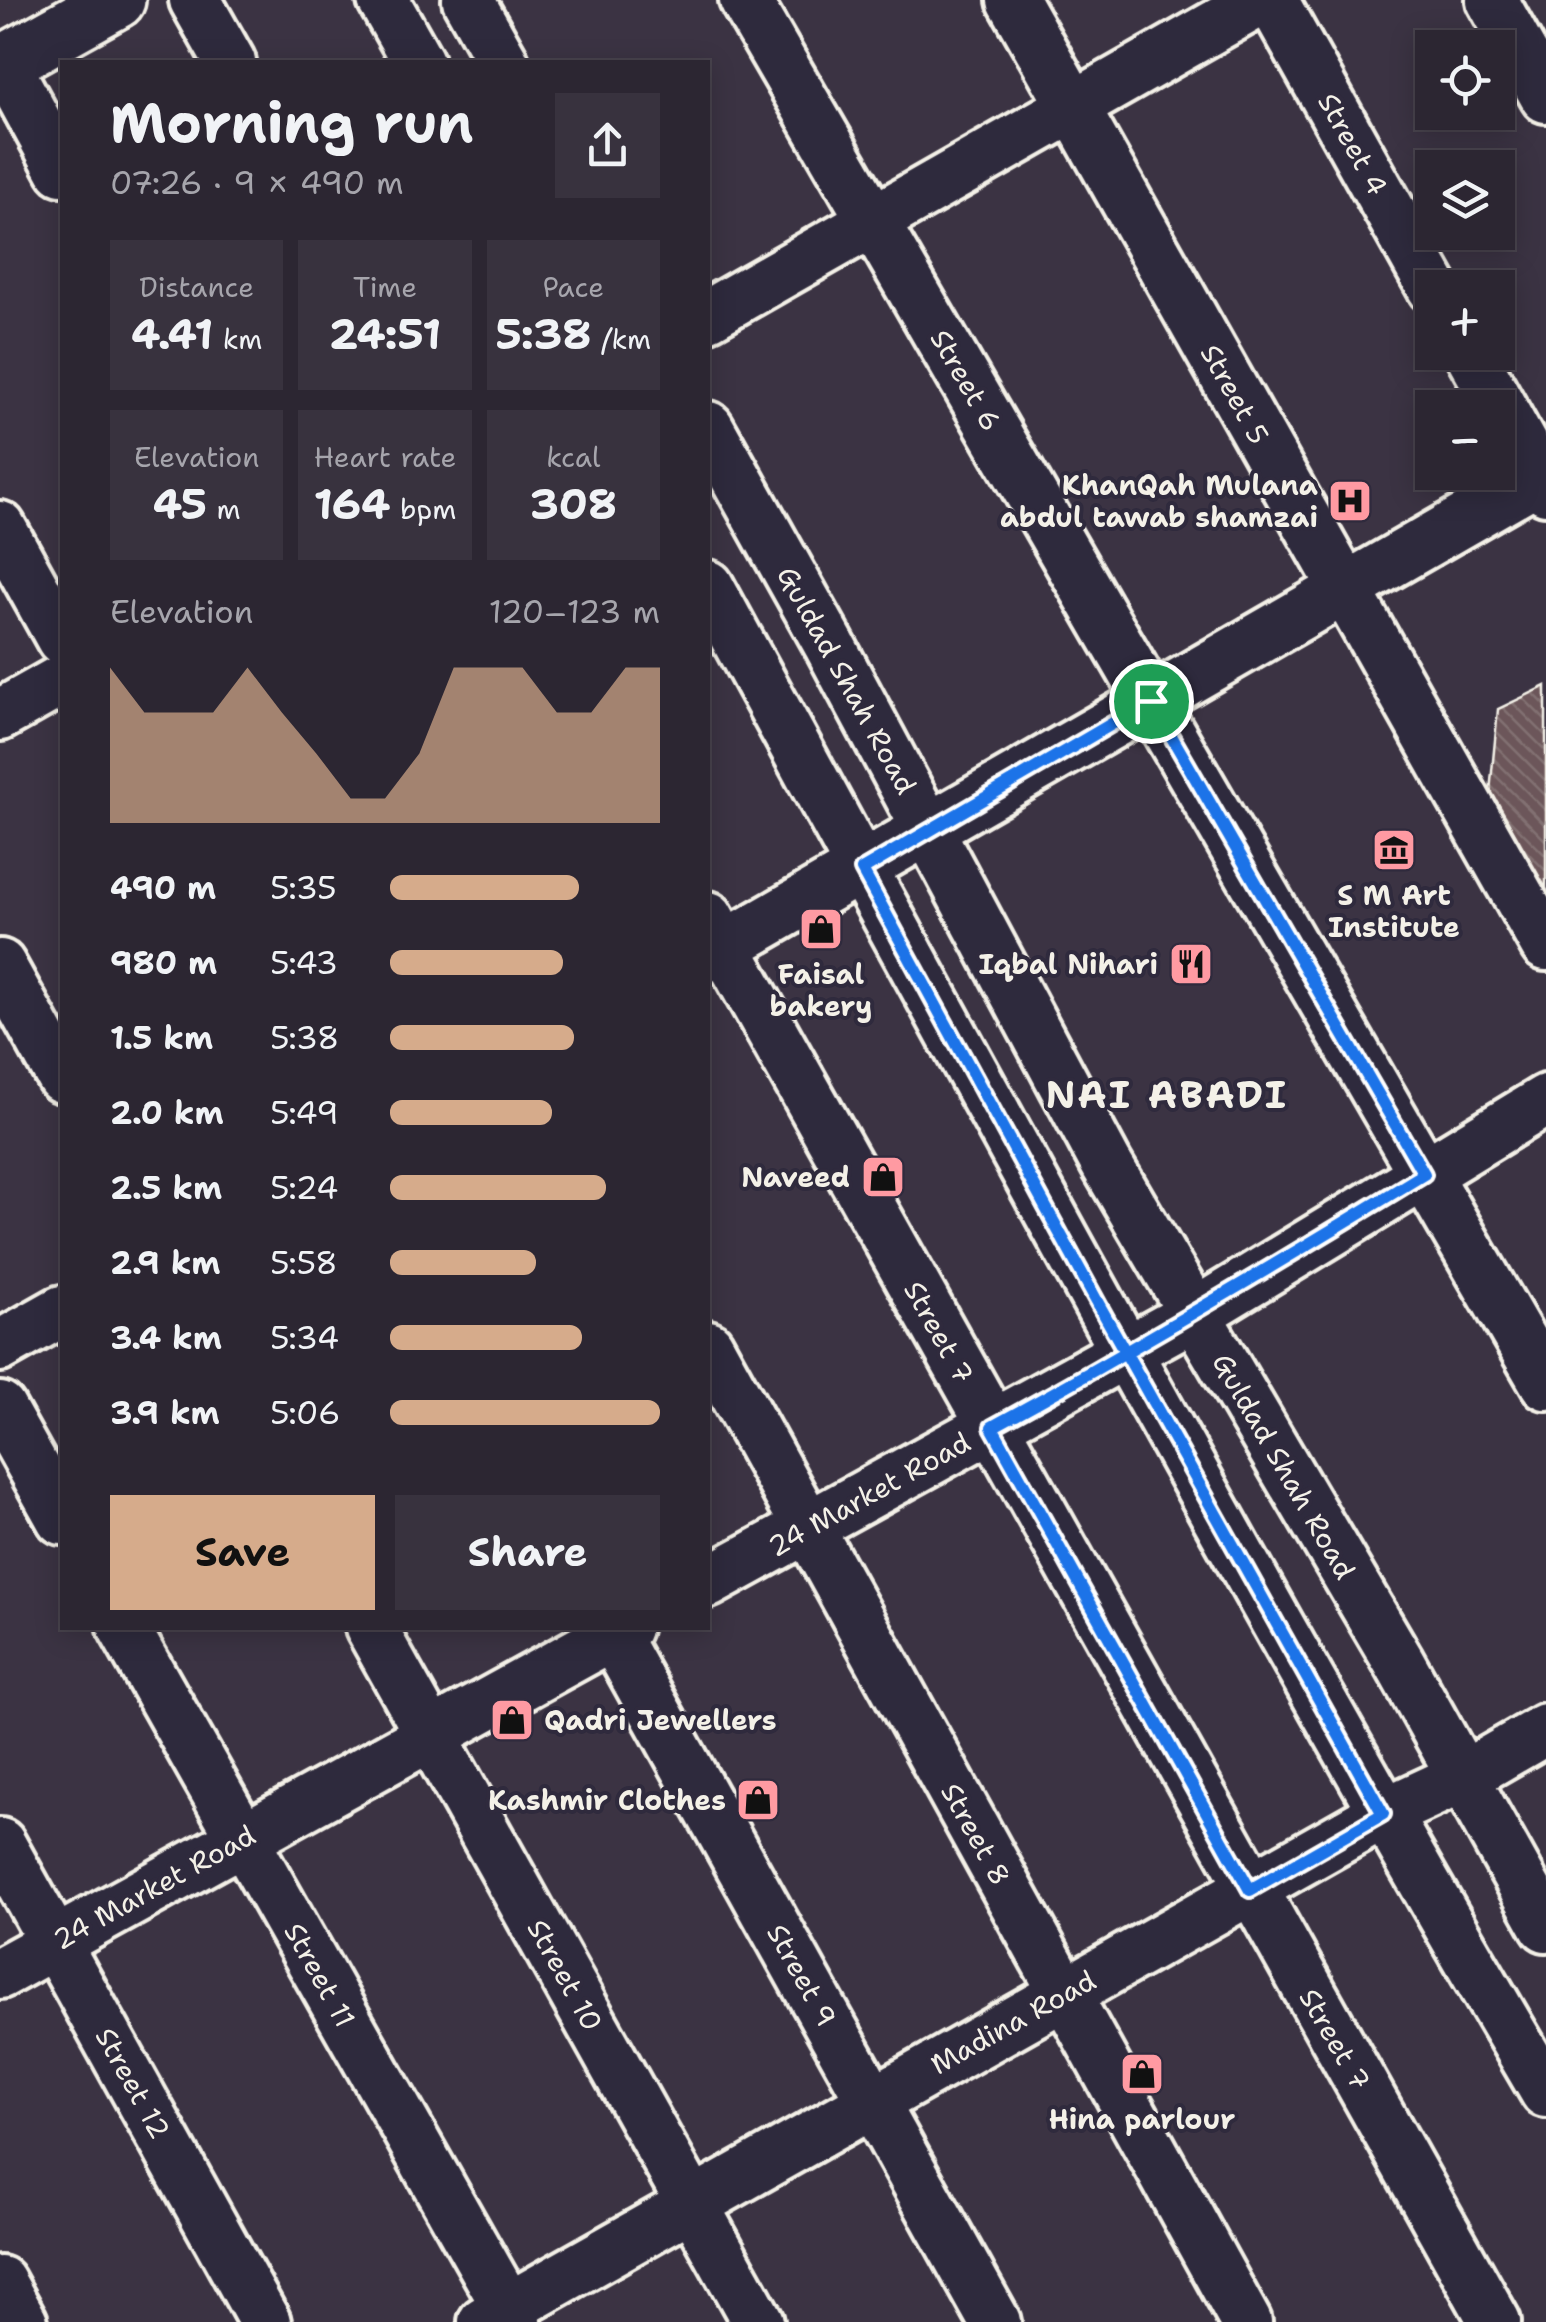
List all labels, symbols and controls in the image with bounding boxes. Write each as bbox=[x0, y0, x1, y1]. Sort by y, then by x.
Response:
map controls bbox=[1415, 30, 1515, 490]
button: locate bbox=[1415, 30, 1515, 130]
text: Morning run bbox=[110, 86, 474, 160]
street label: Street 4 bbox=[1309, 86, 1397, 202]
button: share bbox=[555, 93, 660, 198]
button: layers bbox=[1415, 150, 1515, 250]
text: 07:26 · 9 × 490 m bbox=[110, 161, 404, 204]
text: Distance bbox=[139, 268, 254, 306]
text: Time bbox=[353, 268, 417, 306]
text: Pace bbox=[543, 268, 604, 306]
button: + bbox=[1415, 270, 1515, 370]
text: 4.41 bbox=[131, 306, 213, 362]
text: 24:51 bbox=[329, 306, 441, 362]
text: 5:38 bbox=[496, 306, 592, 362]
text: km bbox=[213, 320, 262, 358]
text: /km bbox=[592, 320, 651, 358]
street label: Street 6 bbox=[922, 322, 1010, 438]
street label: Street 5 bbox=[1192, 337, 1278, 451]
button: − bbox=[1415, 390, 1515, 490]
text: Elevation bbox=[134, 438, 259, 476]
text: Heart rate bbox=[314, 438, 456, 476]
text: kcal bbox=[546, 438, 601, 476]
place label: KhanQah Mulana abdul tawab shamzai bbox=[1000, 466, 1318, 536]
text: 45 bbox=[153, 476, 207, 532]
text: 164 bbox=[314, 476, 390, 532]
text: 308 bbox=[529, 476, 617, 532]
hospital icon: KhanQah Mulana abdul tawab shamzai bbox=[1327, 478, 1373, 524]
text: m bbox=[207, 490, 241, 528]
text: bpm bbox=[390, 490, 456, 528]
street label: Guldad Shah Road bbox=[769, 559, 925, 801]
text: Elevation bbox=[110, 590, 253, 633]
text: 120–123 m bbox=[489, 590, 660, 633]
pin bbox=[1109, 659, 1194, 744]
icon: arrive bbox=[1124, 674, 1179, 729]
museum icon: S M Art Institute bbox=[1371, 827, 1417, 873]
text: 490 m bbox=[110, 866, 216, 909]
text: 5:35 bbox=[270, 866, 337, 909]
place label: S M Art Institute bbox=[1328, 876, 1460, 946]
shop icon: Faisal bakery bbox=[798, 906, 844, 952]
text: 980 m bbox=[110, 941, 217, 984]
text: 5:43 bbox=[270, 941, 338, 984]
restaurant icon: Iqbal Nihari bbox=[1168, 941, 1214, 987]
place label: Iqbal Nihari bbox=[979, 945, 1158, 983]
place label: Faisal bakery bbox=[770, 955, 872, 1025]
text: 1.5 km bbox=[110, 1016, 213, 1059]
text: 5:38 bbox=[270, 1016, 339, 1059]
district label: NAI ABADI bbox=[1045, 1069, 1289, 1120]
text: 2.0 km bbox=[110, 1091, 224, 1134]
text: 5:49 bbox=[270, 1091, 339, 1134]
shop icon: Naveed bbox=[860, 1154, 906, 1200]
place label: Naveed bbox=[741, 1158, 850, 1196]
text: 2.5 km bbox=[110, 1166, 222, 1209]
text: 5:24 bbox=[270, 1166, 338, 1209]
text: 2.9 km bbox=[110, 1241, 220, 1284]
text: 5:58 bbox=[270, 1241, 338, 1284]
street label: Street 7 bbox=[895, 1274, 983, 1390]
text: 3.4 km bbox=[110, 1316, 222, 1359]
text: 5:34 bbox=[270, 1316, 339, 1359]
street label: Guldad Shah Road bbox=[1204, 1346, 1364, 1586]
text: 3.9 km bbox=[110, 1391, 220, 1434]
text: 5:06 bbox=[270, 1391, 340, 1434]
street label: 24 Market Road bbox=[761, 1423, 977, 1565]
button: Save bbox=[110, 1495, 375, 1610]
button: Share bbox=[395, 1495, 660, 1610]
shop icon: Qadri Jewellers bbox=[489, 1697, 535, 1743]
place label: Qadri Jewellers bbox=[544, 1701, 777, 1739]
street label: Street 8 bbox=[932, 1776, 1020, 1892]
shop icon: Kashmir Clothes bbox=[735, 1777, 781, 1823]
place label: Kashmir Clothes bbox=[488, 1781, 726, 1819]
street label: 24 Market Road bbox=[46, 1816, 262, 1958]
street label: Street 10 bbox=[519, 1912, 611, 2038]
street label: Street 11 bbox=[276, 1916, 364, 2034]
street label: Street 9 bbox=[758, 1917, 846, 2033]
street label: Madina Road bbox=[924, 1961, 1102, 2083]
street label: Street 7 bbox=[1291, 1981, 1379, 2097]
street label: Street 12 bbox=[87, 2021, 179, 2145]
shop icon: Hina parlour bbox=[1119, 2051, 1165, 2097]
place label: Hina parlour bbox=[1049, 2100, 1235, 2138]

